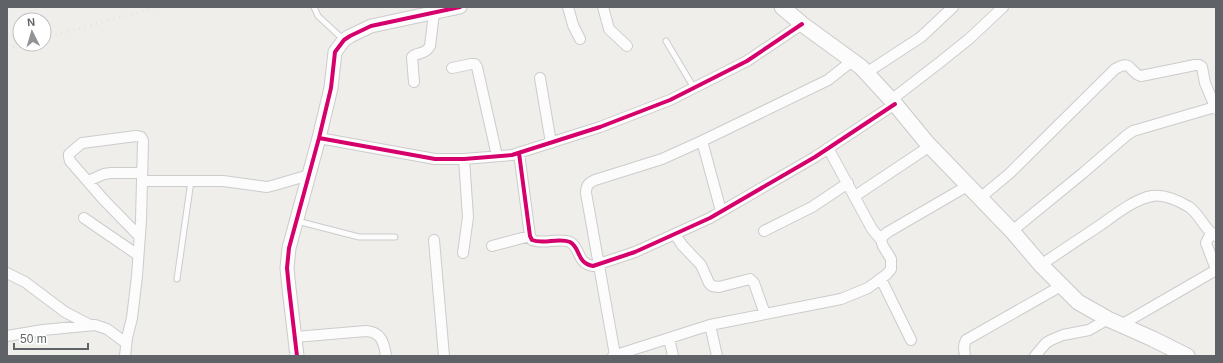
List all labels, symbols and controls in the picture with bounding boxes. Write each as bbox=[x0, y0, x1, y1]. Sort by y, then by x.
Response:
north arrow bbox=[12, 12, 52, 52]
text: N bbox=[27, 16, 36, 28]
scale bar bbox=[14, 325, 88, 351]
text: 50 m bbox=[20, 332, 47, 346]

